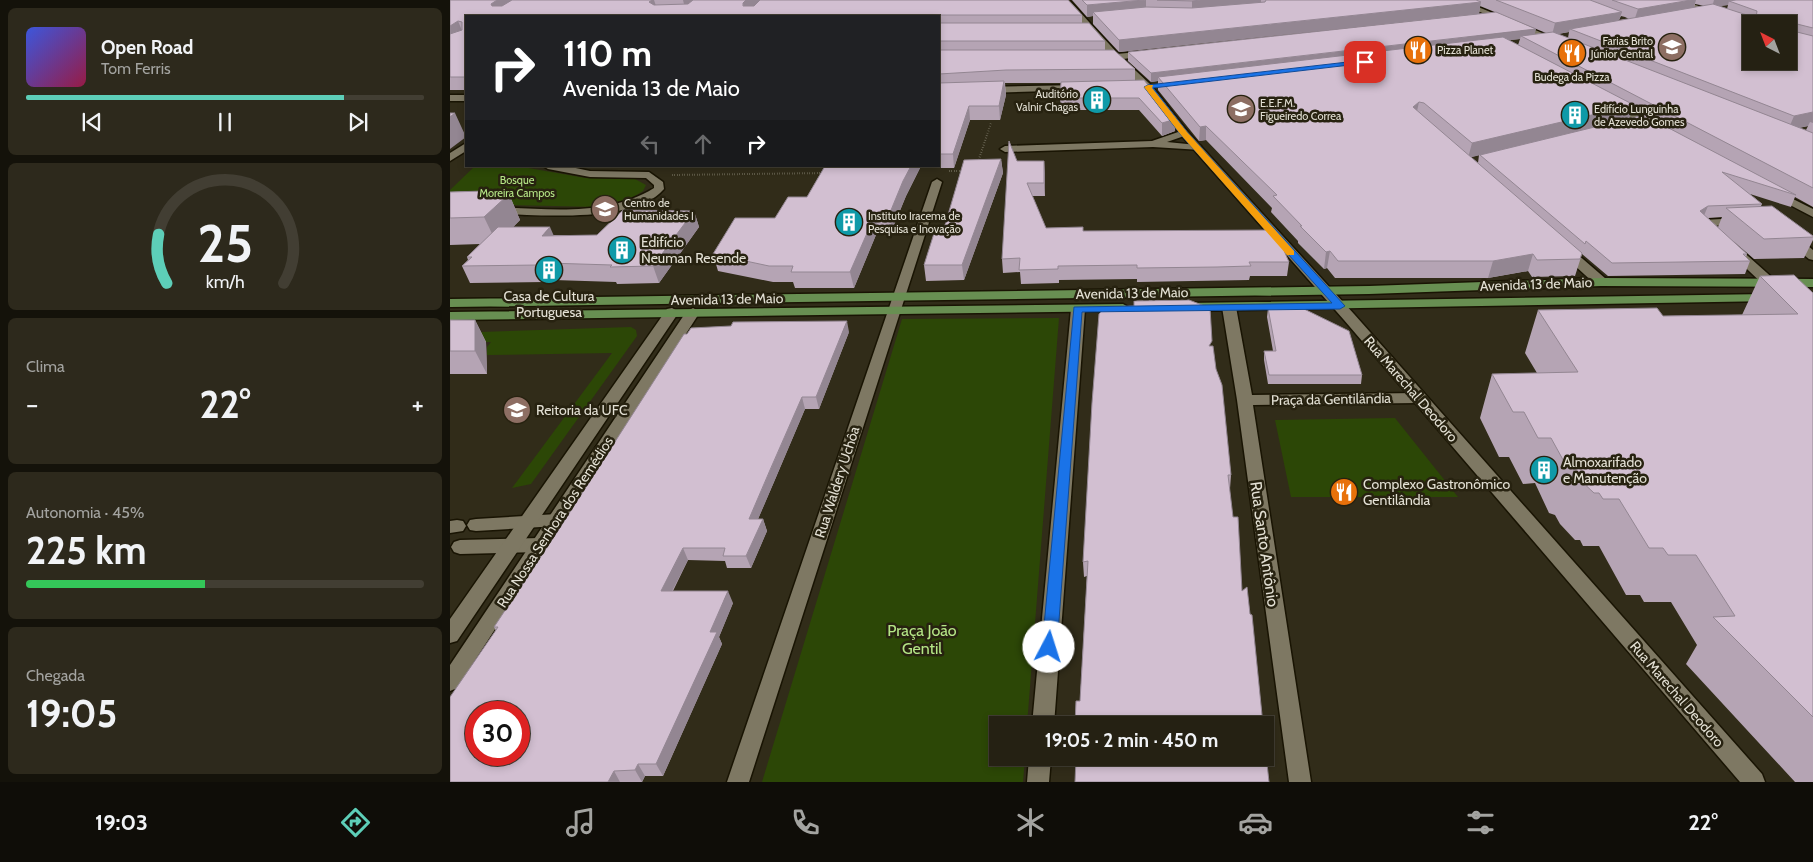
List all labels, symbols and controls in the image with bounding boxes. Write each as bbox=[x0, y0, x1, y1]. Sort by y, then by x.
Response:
north arrow bbox=[1742, 15, 1798, 70]
map controls bbox=[1742, 15, 1797, 70]
text: 110 m bbox=[563, 32, 652, 75]
school or university icon: Farias Brito Júnior Central bbox=[1657, 32, 1687, 62]
place label: Farias Brito Júnior Central bbox=[1590, 34, 1653, 61]
icon: right bbox=[480, 35, 545, 100]
restaurant icon: Pizza Planet bbox=[1403, 35, 1433, 65]
text: Open Road bbox=[101, 36, 193, 59]
restaurant icon: Budega da Pizza bbox=[1557, 38, 1587, 68]
pin bbox=[1344, 41, 1386, 83]
place label: Pizza Planet bbox=[1437, 43, 1494, 57]
icon: arrive bbox=[1351, 48, 1379, 76]
text: Tom Ferris bbox=[101, 59, 171, 78]
place label: Budega da Pizza bbox=[1534, 70, 1610, 84]
text: Avenida 13 de Maio bbox=[563, 75, 740, 102]
building icon: Auditório Valnir Chagas bbox=[1082, 85, 1112, 115]
place label: Auditório Valnir Chagas bbox=[1016, 87, 1078, 114]
school or university icon: E.E.F.M. Figueiredo Correa bbox=[1226, 94, 1256, 124]
place label: E.E.F.M. Figueiredo Correa bbox=[1260, 96, 1342, 123]
building icon: Edifício Lunguinha de Azevedo Gomes bbox=[1560, 100, 1590, 130]
place label: Edifício Lunguinha de Azevedo Gomes bbox=[1594, 102, 1685, 129]
icon: previous bbox=[78, 108, 106, 136]
icon: pause bbox=[211, 108, 239, 136]
icon: next bbox=[344, 108, 372, 136]
icon: left bbox=[636, 130, 664, 158]
icon: ahead bbox=[689, 130, 717, 158]
icon: right bbox=[742, 130, 770, 158]
park label: Bosque Moreira Campos bbox=[479, 173, 555, 200]
school or university icon: Centro de Humanidades I bbox=[590, 194, 620, 224]
place label: Centro de Humanidades I bbox=[624, 196, 694, 223]
building icon: Instituto Iracema de Pesquisa e Inovação bbox=[834, 207, 864, 237]
place label: Instituto Iracema de Pesquisa e Inovação bbox=[868, 209, 961, 236]
text: 25 bbox=[197, 212, 253, 275]
place label: Edifício Neuman Resende bbox=[641, 233, 746, 267]
building icon: Edifício Neuman Resende bbox=[607, 235, 637, 265]
building icon: Casa de Cultura Portuguesa bbox=[534, 255, 564, 285]
text: km/h bbox=[205, 271, 245, 292]
street label: Avenida 13 de Maio bbox=[1479, 273, 1593, 295]
street label: Avenida 13 de Maio bbox=[1076, 283, 1189, 303]
place label: Casa de Cultura Portuguesa bbox=[503, 287, 595, 321]
street label: Avenida 13 de Maio bbox=[671, 289, 784, 309]
street label: Rua Marechal Deodoro bbox=[1360, 332, 1462, 446]
text: Clima bbox=[26, 357, 65, 376]
text: 22° bbox=[199, 381, 251, 428]
text: − bbox=[26, 387, 38, 421]
text: + bbox=[412, 387, 424, 421]
street label: Praça da Gentilândia bbox=[1271, 389, 1391, 409]
school or university icon: Reitoria da UFC bbox=[502, 395, 532, 425]
place label: Reitoria da UFC bbox=[536, 401, 628, 419]
street label: Rua Waldery Uchôa bbox=[811, 424, 864, 540]
street label: Rua Nossa Senhora dos Remédios bbox=[493, 433, 617, 611]
place label: Almoxarifado e Manutenção bbox=[1563, 453, 1647, 487]
building icon: Almoxarifado e Manutenção bbox=[1529, 455, 1559, 485]
place label: Complexo Gastronômico Gentilândia bbox=[1363, 475, 1510, 509]
restaurant icon: Complexo Gastronômico Gentilândia bbox=[1329, 477, 1359, 507]
street label: Rua Santo Antônio bbox=[1246, 480, 1283, 608]
text: Autonomia · 45% bbox=[26, 503, 144, 522]
text: 225 km bbox=[26, 527, 147, 574]
position arrow bbox=[1022, 620, 1074, 672]
park label: Praça João Gentil bbox=[887, 621, 957, 658]
street label: Rua Marechal Deodoro bbox=[1626, 637, 1728, 751]
text: Chegada bbox=[26, 666, 85, 685]
text: 19:05 bbox=[26, 690, 117, 737]
speed limit sign: 30 bbox=[465, 701, 530, 766]
text: 19:05 · 2 min · 450 m bbox=[1045, 729, 1218, 752]
icon: directions bbox=[338, 805, 373, 840]
icon: music bbox=[563, 805, 598, 840]
icon: phone bbox=[788, 805, 823, 840]
icon: climate bbox=[1013, 805, 1048, 840]
icon: car bbox=[1238, 805, 1273, 840]
icon: filters bbox=[1463, 805, 1498, 840]
text: 19:03 bbox=[95, 809, 148, 836]
text: 22° bbox=[1688, 809, 1718, 836]

